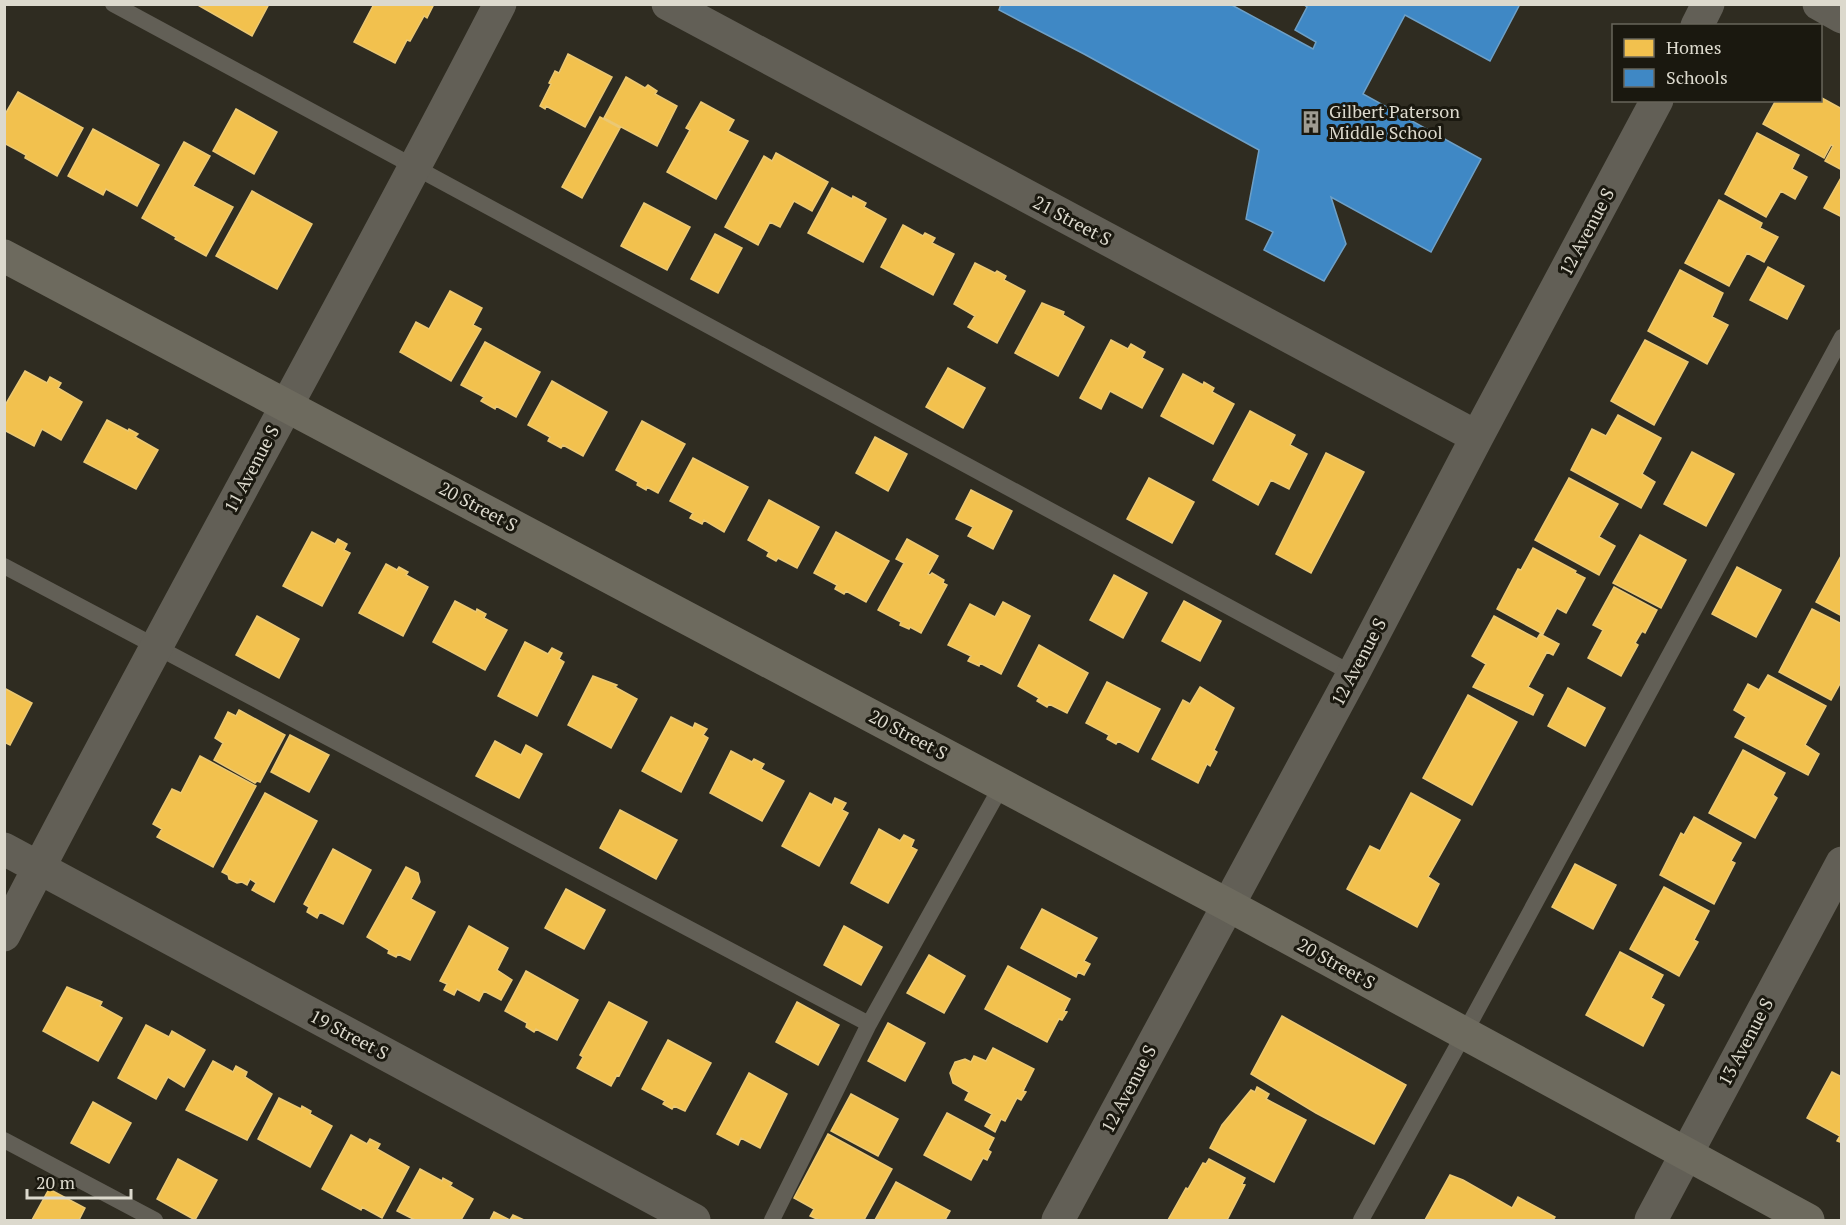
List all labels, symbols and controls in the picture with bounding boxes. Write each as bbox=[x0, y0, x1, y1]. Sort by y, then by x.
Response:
legend bbox=[1612, 24, 1822, 102]
text: Homes bbox=[1666, 35, 1721, 59]
text: Schools bbox=[1666, 65, 1728, 89]
place label: Gilbert Paterson Middle School bbox=[1329, 99, 1460, 144]
building icon: Gilbert Paterson Middle School bbox=[1298, 109, 1324, 135]
street label: 12 Avenue S bbox=[1553, 183, 1619, 280]
street label: 21 Street S bbox=[1029, 189, 1116, 251]
street label: 11 Avenue S bbox=[218, 420, 284, 517]
street label: 20 Street S bbox=[435, 475, 522, 537]
street label: 12 Avenue S bbox=[1325, 613, 1391, 710]
street label: 20 Street S bbox=[865, 703, 952, 765]
street label: 20 Street S bbox=[1293, 932, 1380, 994]
street label: 13 Avenue S bbox=[1712, 993, 1778, 1090]
street label: 19 Street S bbox=[306, 1003, 393, 1065]
street label: 12 Avenue S bbox=[1095, 1040, 1161, 1137]
scale bar bbox=[27, 1162, 130, 1200]
text: 20 m bbox=[36, 1170, 76, 1194]

